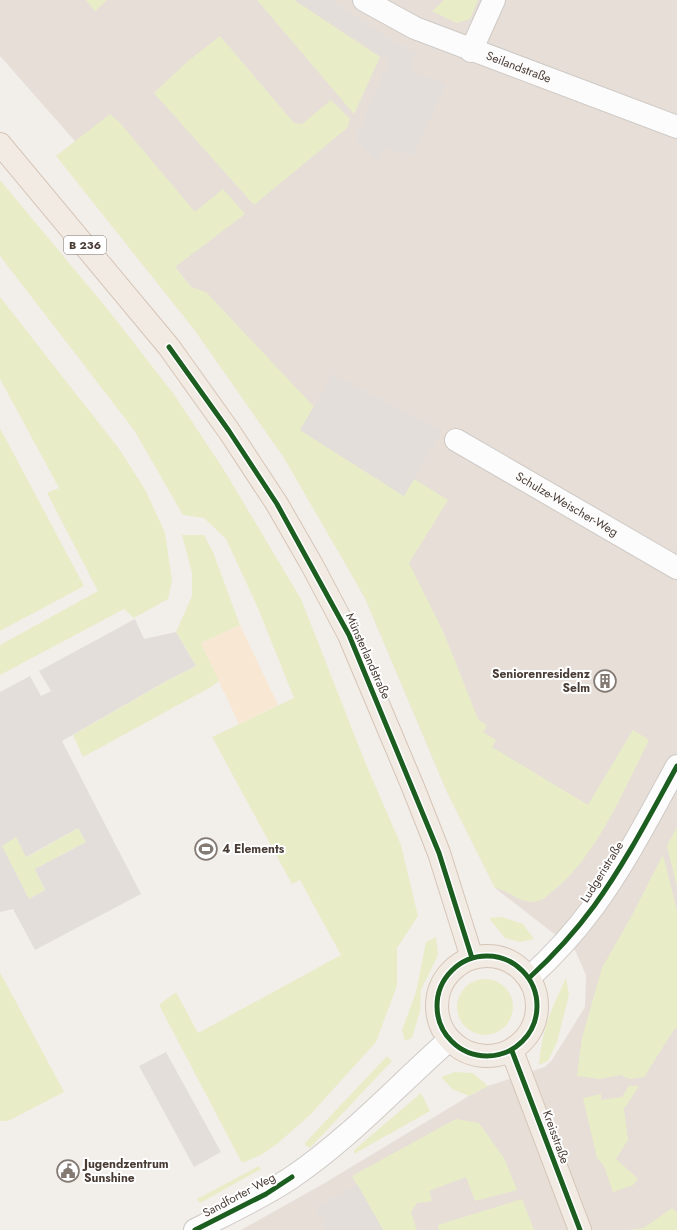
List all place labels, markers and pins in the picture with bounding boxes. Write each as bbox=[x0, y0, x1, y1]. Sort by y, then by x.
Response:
place label: Seniorenresidenz Selm bbox=[492, 665, 591, 697]
building icon: Seniorenresidenz Selm bbox=[592, 668, 618, 694]
sports icon: 4 Elements bbox=[193, 836, 219, 862]
place label: 4 Elements bbox=[222, 840, 285, 858]
place label: Jugendzentrum Sunshine bbox=[82, 1155, 169, 1187]
public building icon: Jugendzentrum Sunshine bbox=[55, 1158, 81, 1184]

